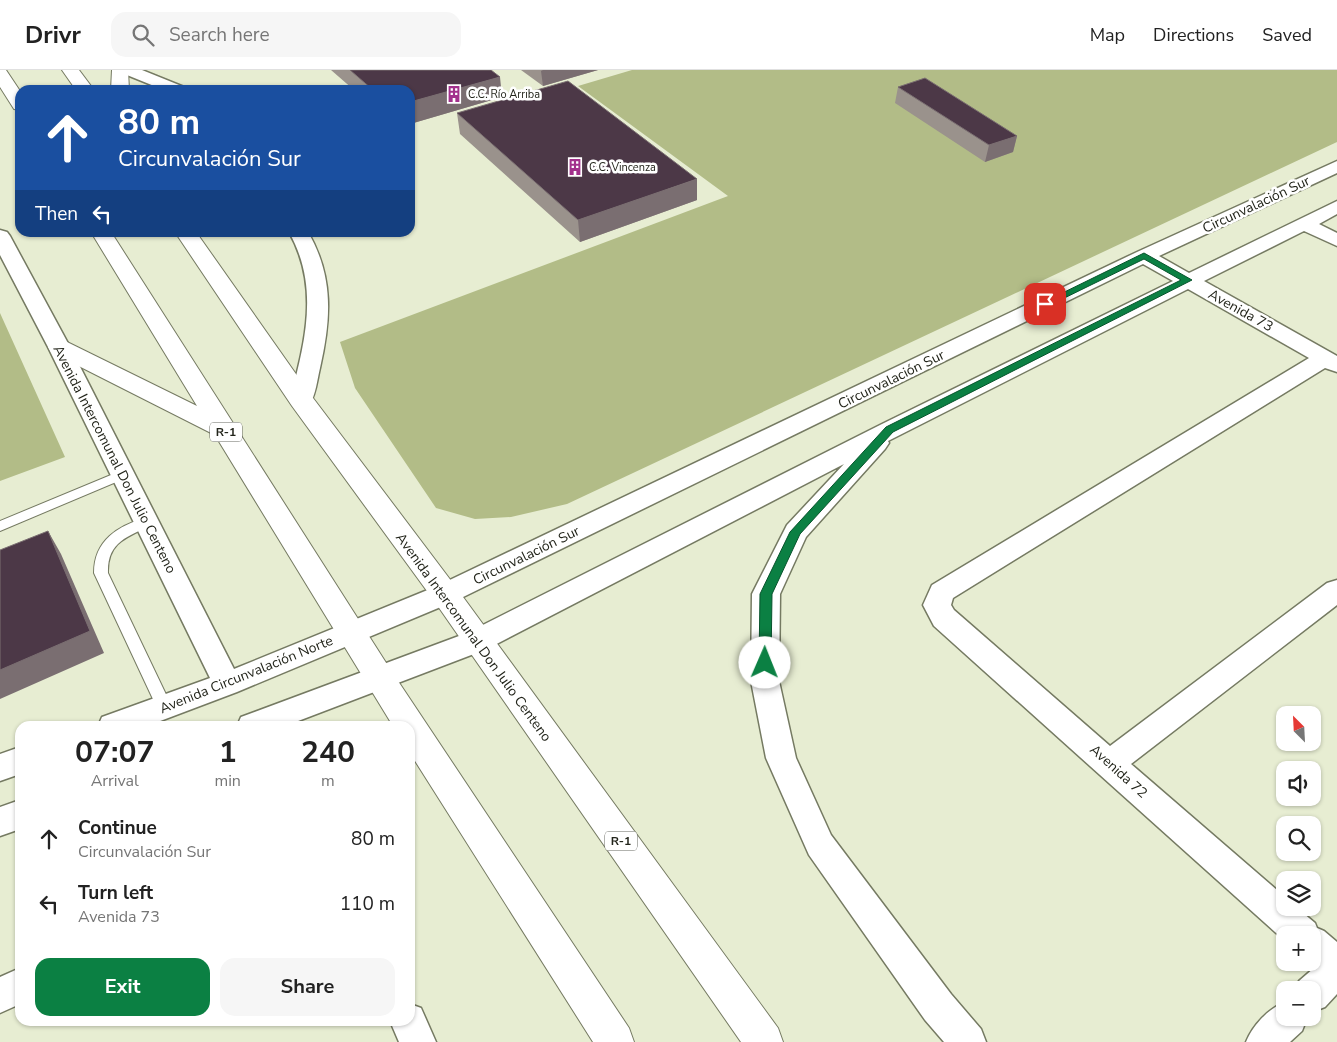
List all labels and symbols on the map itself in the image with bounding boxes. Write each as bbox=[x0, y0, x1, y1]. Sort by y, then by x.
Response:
building icon: C.C. Río Arriba bbox=[444, 84, 464, 104]
place label: C.C. Río Arriba bbox=[468, 87, 540, 102]
building icon: C.C. Vincenza bbox=[565, 157, 585, 177]
place label: C.C. Vincenza bbox=[589, 160, 656, 175]
street label: Circunvalación Sur bbox=[1199, 171, 1313, 238]
pin bbox=[1024, 283, 1066, 325]
street label: Avenida 73 bbox=[1205, 285, 1277, 336]
street label: Avenida Intercomunal Don Julio Centeno bbox=[48, 342, 181, 577]
street label: Circunvalación Sur bbox=[835, 345, 948, 414]
road number: R-1 bbox=[210, 422, 242, 442]
street label: Circunvalación Sur bbox=[470, 521, 583, 590]
street label: Avenida Intercomunal Don Julio Centeno bbox=[391, 529, 556, 746]
street label: Avenida Circunvalación Norte bbox=[157, 631, 336, 718]
position arrow bbox=[738, 636, 790, 688]
north arrow bbox=[1276, 706, 1321, 751]
street label: Avenida 72 bbox=[1086, 740, 1152, 802]
road number: R-1 bbox=[605, 831, 637, 850]

